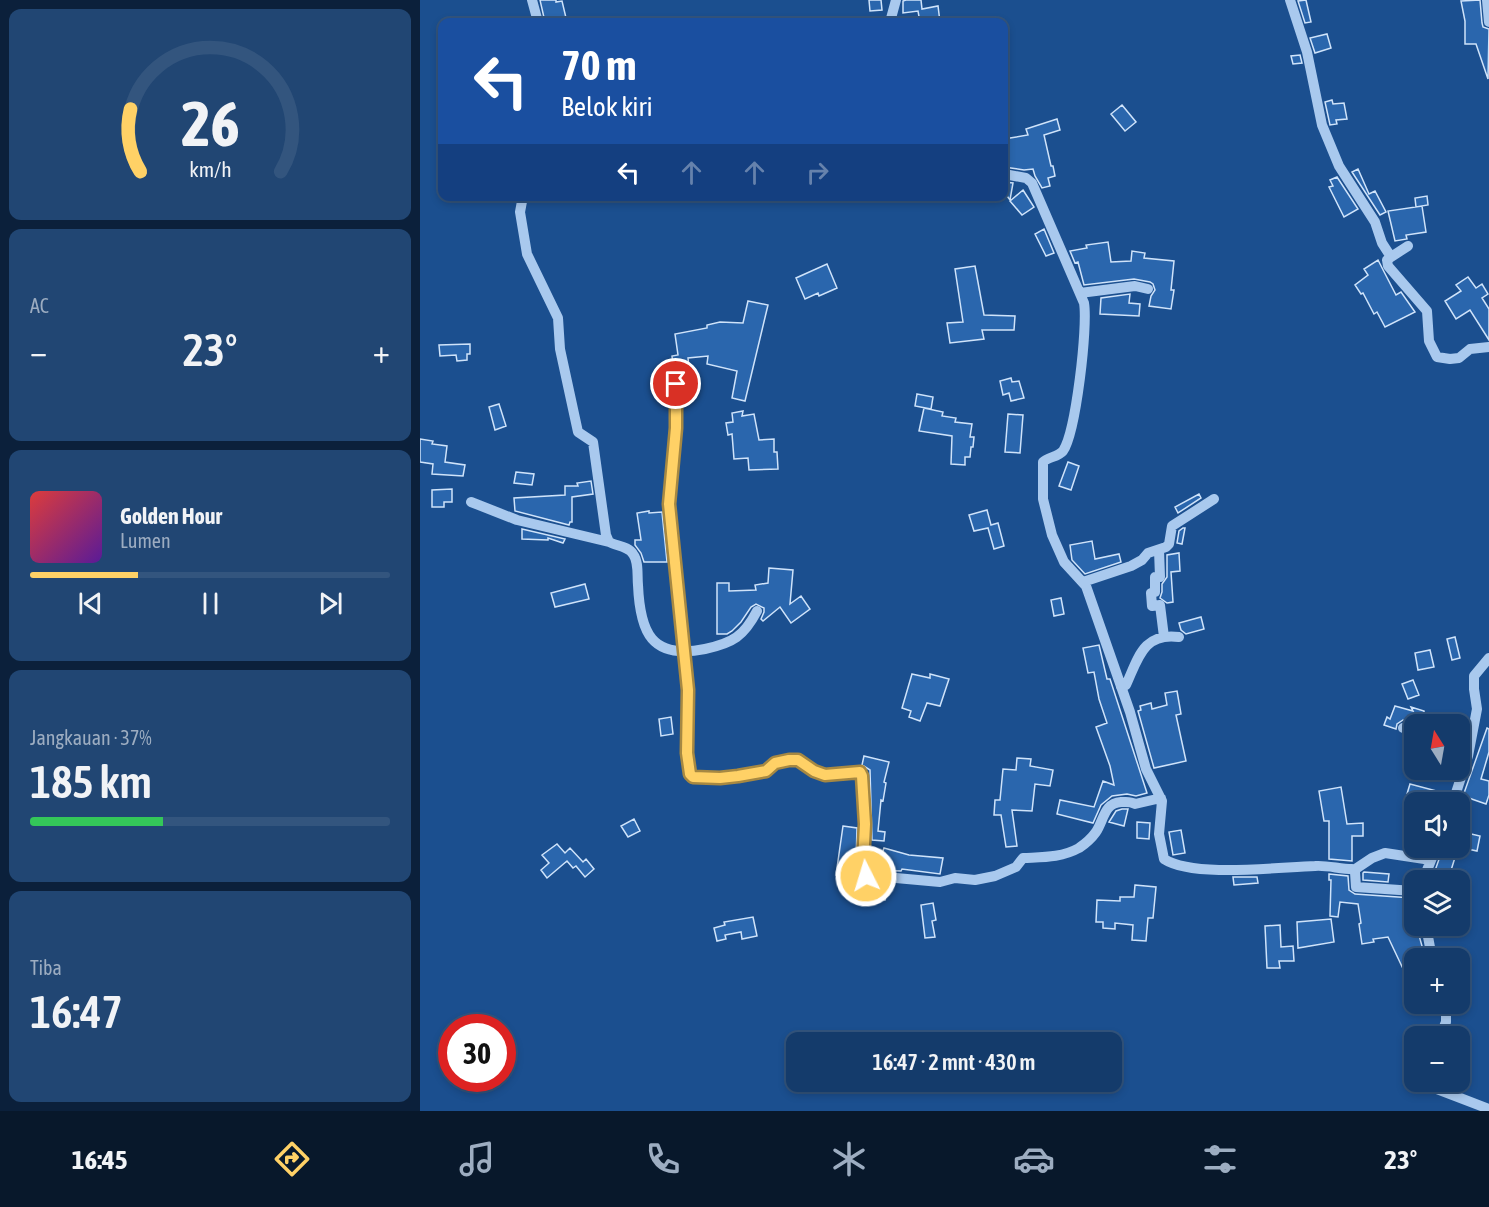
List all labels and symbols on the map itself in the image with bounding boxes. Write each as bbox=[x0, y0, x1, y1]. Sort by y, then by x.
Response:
pin bbox=[650, 358, 701, 409]
north arrow bbox=[1404, 714, 1470, 780]
position arrow bbox=[834, 844, 898, 908]
speed limit sign: 30 bbox=[438, 1014, 516, 1092]

